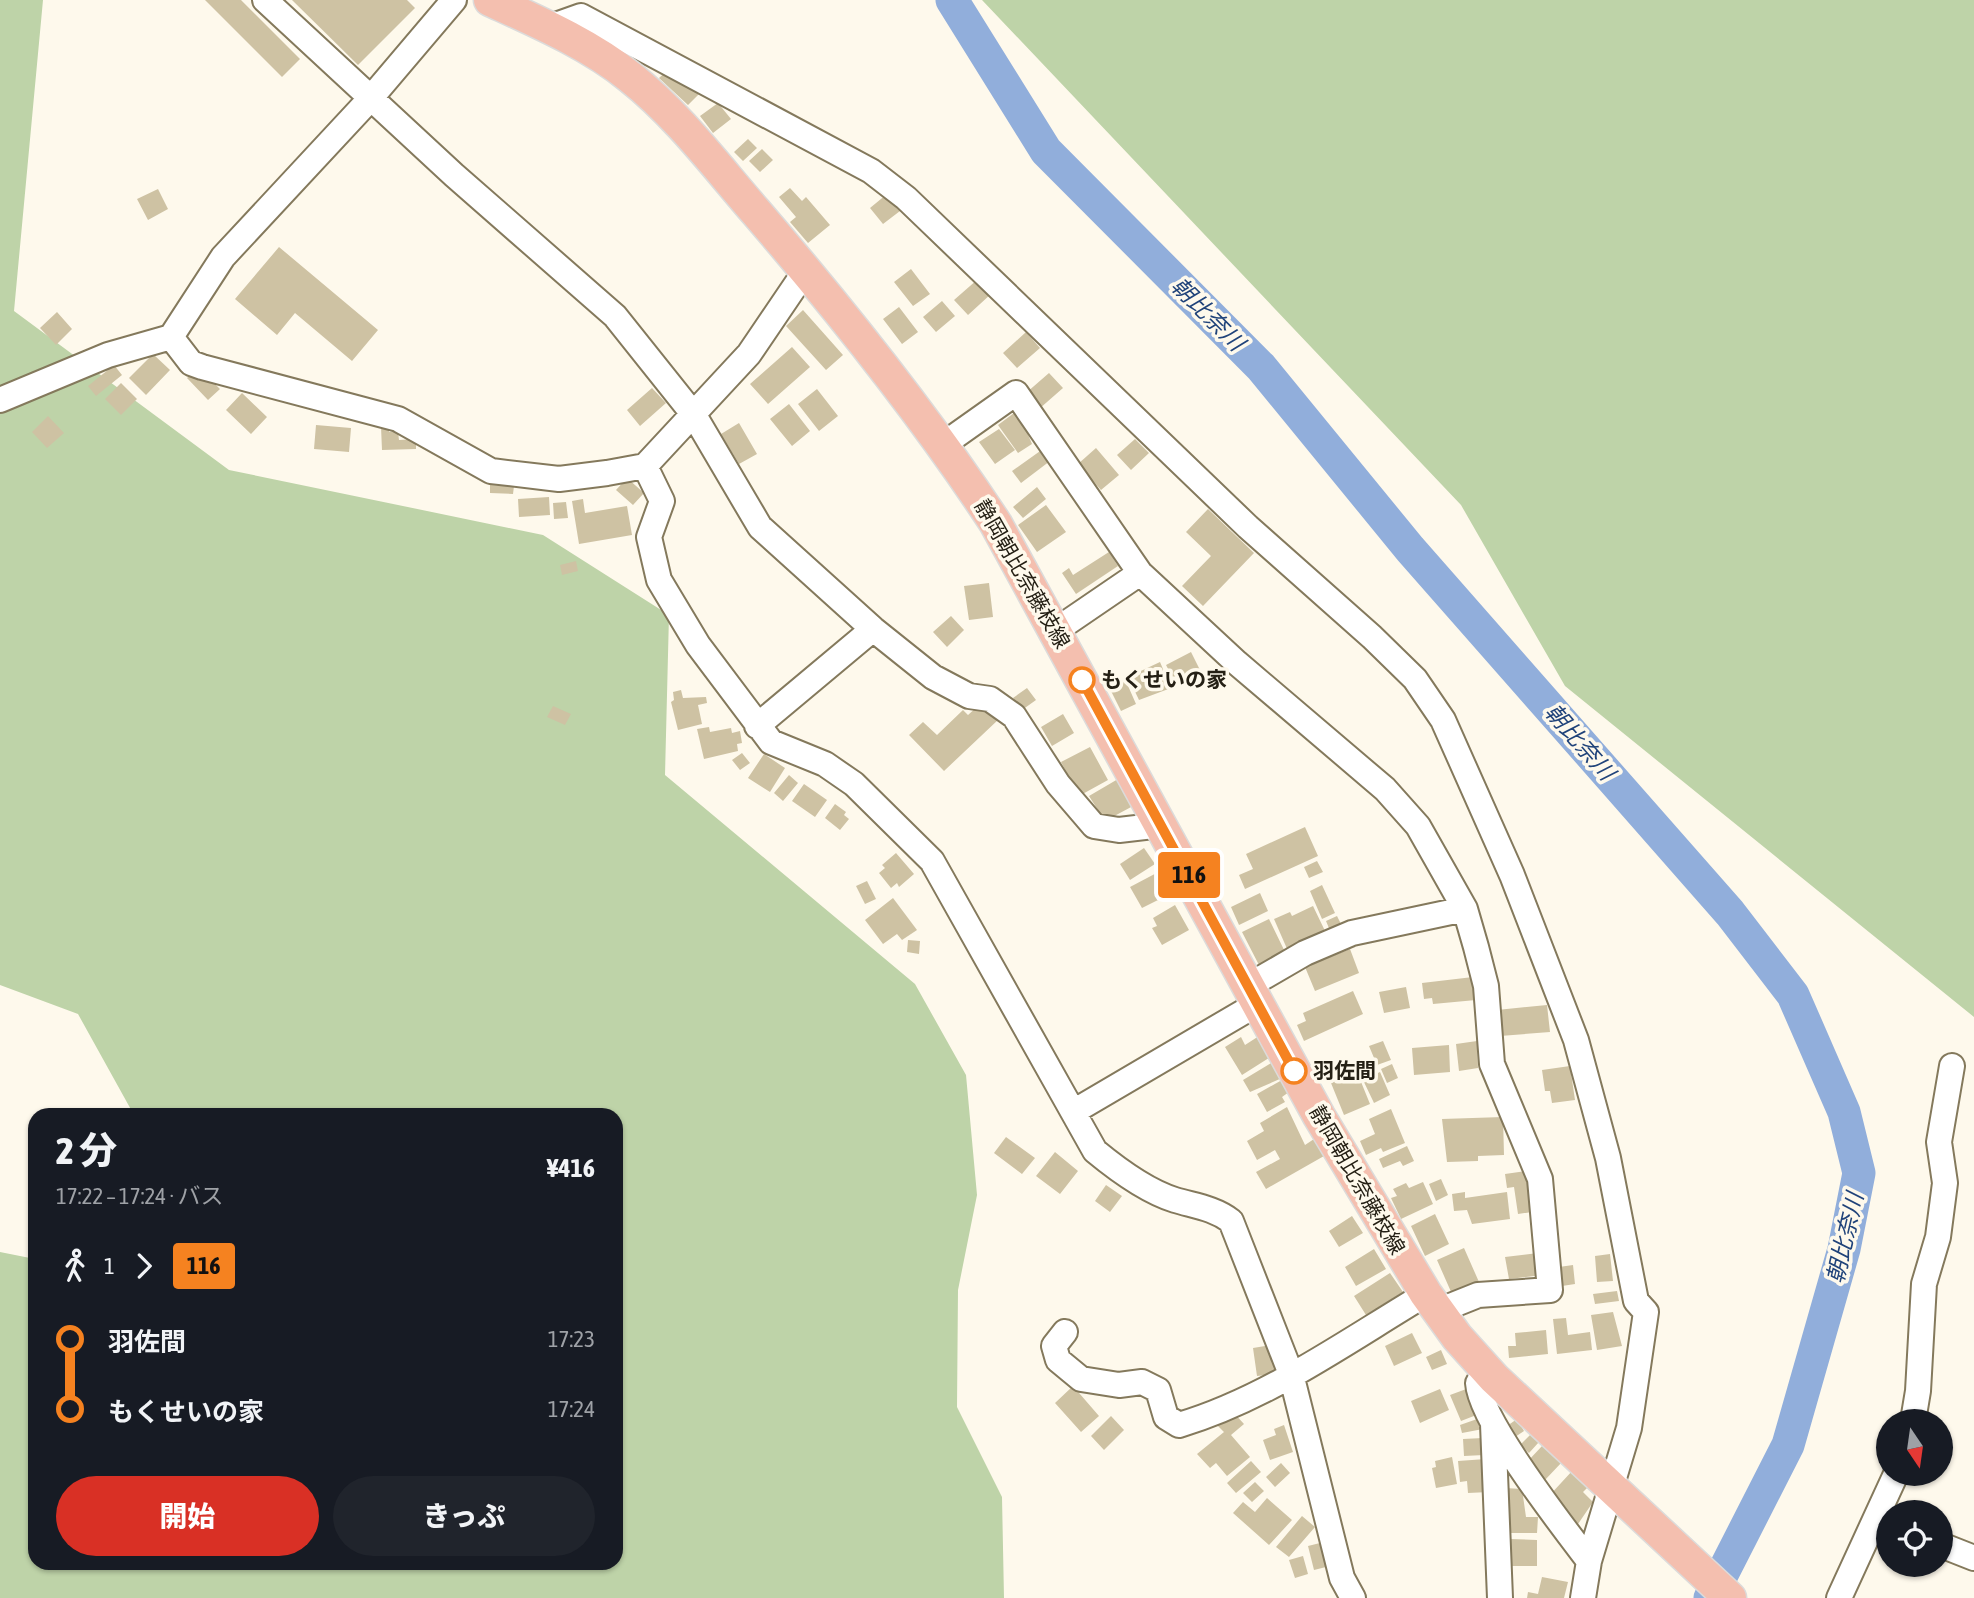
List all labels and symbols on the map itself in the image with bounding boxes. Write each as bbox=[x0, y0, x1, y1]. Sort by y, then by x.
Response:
water label: 朝比奈川 bbox=[1166, 272, 1252, 358]
street label: 静岡朝比奈藤枝線 bbox=[970, 495, 1075, 652]
marker: もくせいの家 bbox=[1069, 667, 1095, 693]
place label: もくせいの家 bbox=[1101, 667, 1227, 691]
water label: 朝比奈川 bbox=[1540, 699, 1622, 788]
line badge: 116 bbox=[1149, 852, 1229, 898]
marker: 羽佐間 bbox=[1281, 1058, 1307, 1084]
place label: 羽佐間 bbox=[1313, 1058, 1376, 1082]
street label: 静岡朝比奈藤枝線 bbox=[1305, 1101, 1410, 1258]
water label: 朝比奈川 bbox=[1822, 1187, 1869, 1286]
north arrow bbox=[1876, 1409, 1953, 1486]

